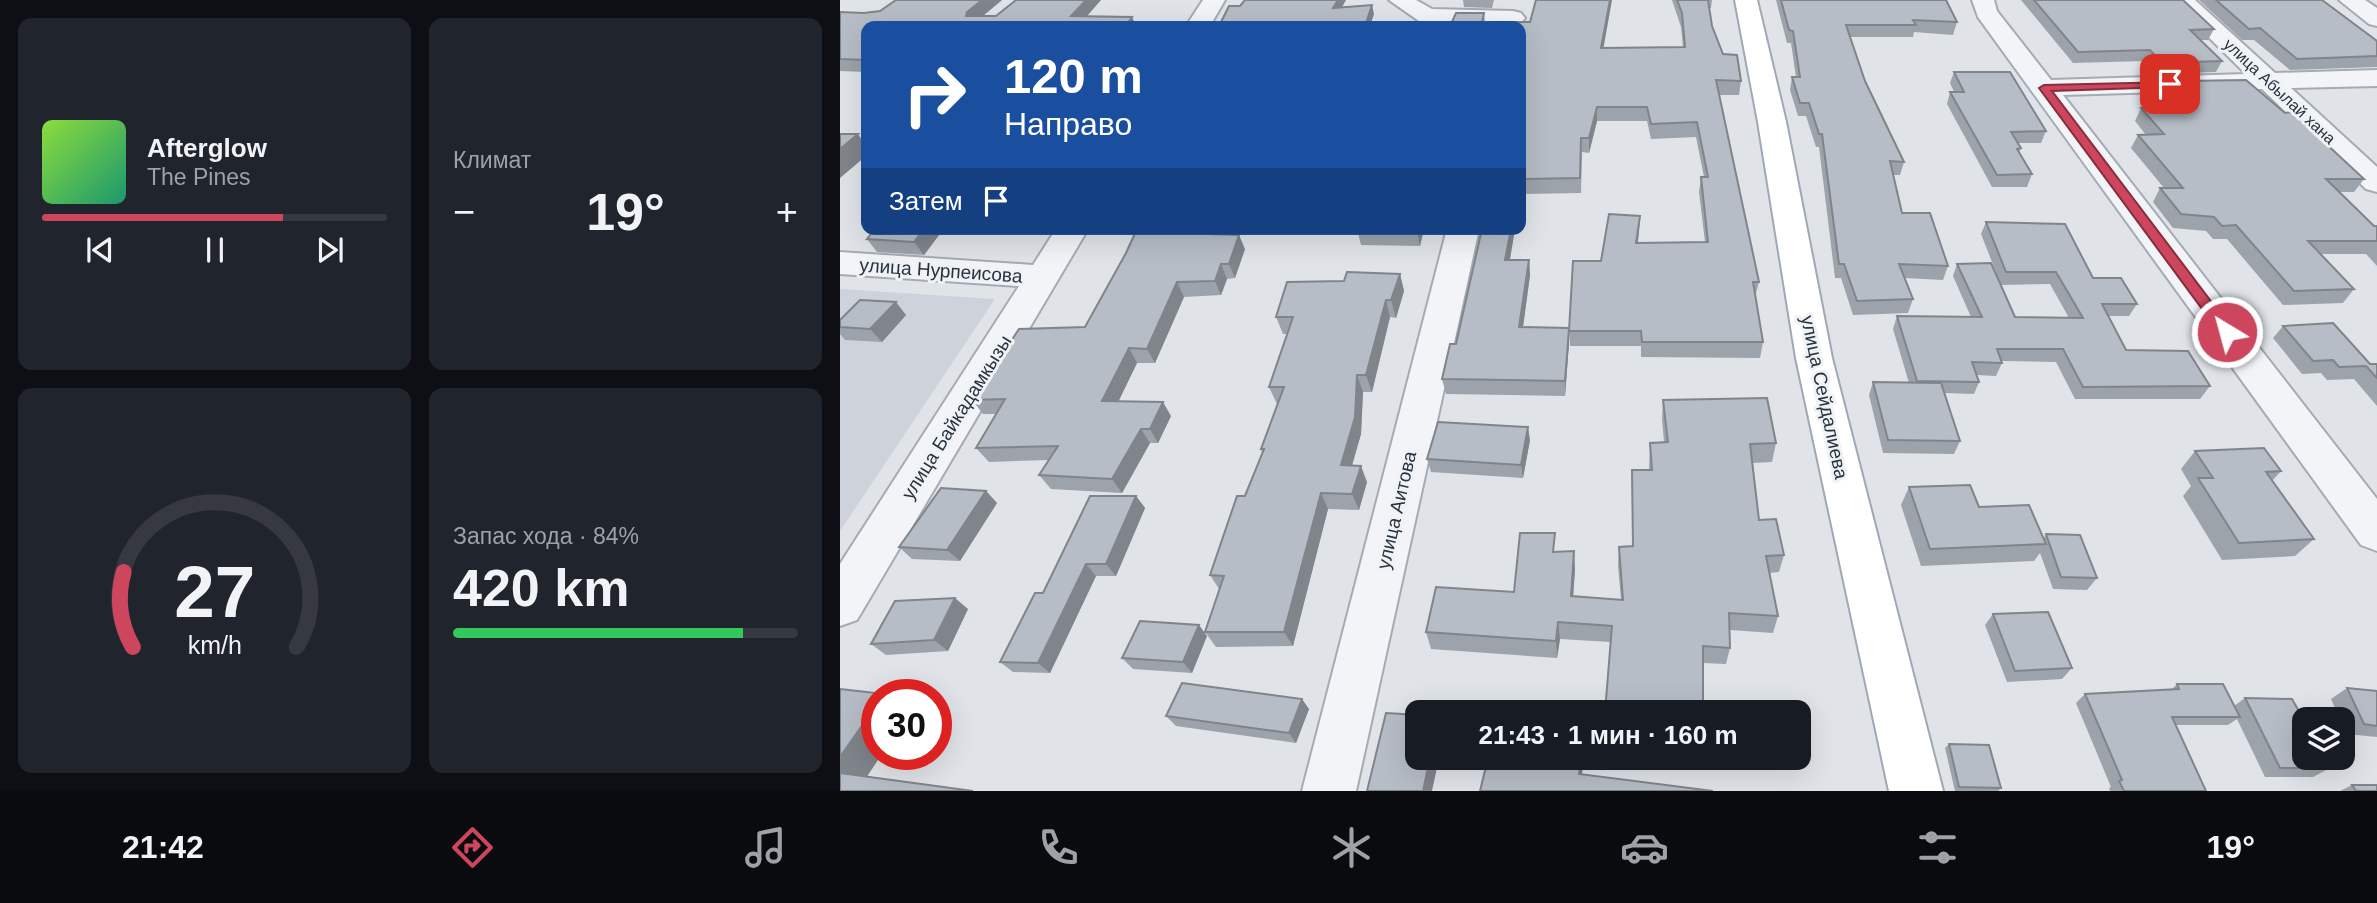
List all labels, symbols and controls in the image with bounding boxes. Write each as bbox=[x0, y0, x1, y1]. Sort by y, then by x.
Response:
street label: улица Абылай хана bbox=[2221, 35, 2339, 147]
icon: right bbox=[889, 49, 980, 140]
text: 120 m bbox=[1004, 49, 1143, 103]
pin bbox=[2140, 54, 2200, 114]
icon: arrive bbox=[2151, 65, 2189, 103]
text: Направо bbox=[1004, 106, 1132, 142]
text: Afterglow bbox=[147, 133, 267, 163]
text: Климат bbox=[453, 147, 531, 173]
text: The Pines bbox=[147, 164, 251, 190]
icon: arrive bbox=[977, 182, 1015, 220]
text: 19° bbox=[586, 183, 665, 241]
text: Затем bbox=[889, 186, 963, 216]
text: − bbox=[453, 191, 475, 233]
text: + bbox=[776, 191, 798, 233]
icon: previous bbox=[81, 231, 119, 269]
icon: pause bbox=[196, 231, 234, 269]
icon: next bbox=[311, 231, 349, 269]
street label: улица Нурпеисова bbox=[859, 254, 1024, 287]
position arrow bbox=[2190, 295, 2264, 369]
street label: улица Сейдалиева bbox=[1797, 313, 1852, 481]
street label: улица Байкадамкызы bbox=[897, 331, 1016, 503]
street label: улица Аитова bbox=[1373, 449, 1420, 571]
text: Запас хода · 84% bbox=[453, 523, 639, 549]
text: 27 bbox=[174, 551, 255, 632]
text: 420 km bbox=[453, 559, 629, 617]
text: km/h bbox=[187, 630, 242, 658]
speed limit sign: 30 bbox=[861, 679, 952, 770]
map controls bbox=[2292, 707, 2355, 770]
button: layers bbox=[2292, 707, 2355, 770]
text: 21:43 · 1 мин · 160 m bbox=[1478, 720, 1738, 750]
icon: directions bbox=[448, 823, 497, 872]
icon: music bbox=[741, 823, 790, 872]
icon: phone bbox=[1034, 823, 1083, 872]
icon: climate bbox=[1327, 823, 1376, 872]
icon: car bbox=[1620, 823, 1669, 872]
icon: filters bbox=[1913, 823, 1962, 872]
text: 21:42 bbox=[122, 829, 204, 865]
text: 19° bbox=[2207, 829, 2255, 865]

